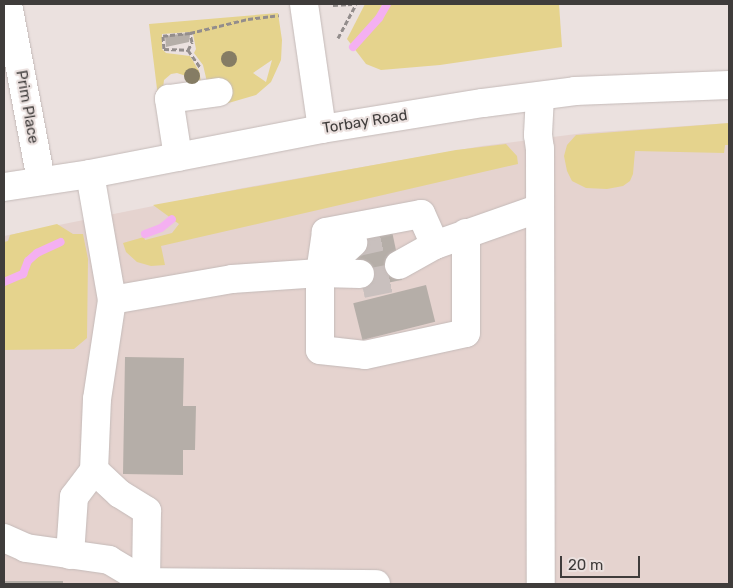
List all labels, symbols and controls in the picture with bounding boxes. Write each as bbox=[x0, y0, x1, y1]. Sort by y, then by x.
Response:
street label: Prim Place bbox=[12, 69, 42, 145]
street label: Torbay Road bbox=[321, 106, 409, 138]
scale bar bbox=[563, 546, 643, 578]
text: 20 m bbox=[568, 556, 603, 574]

